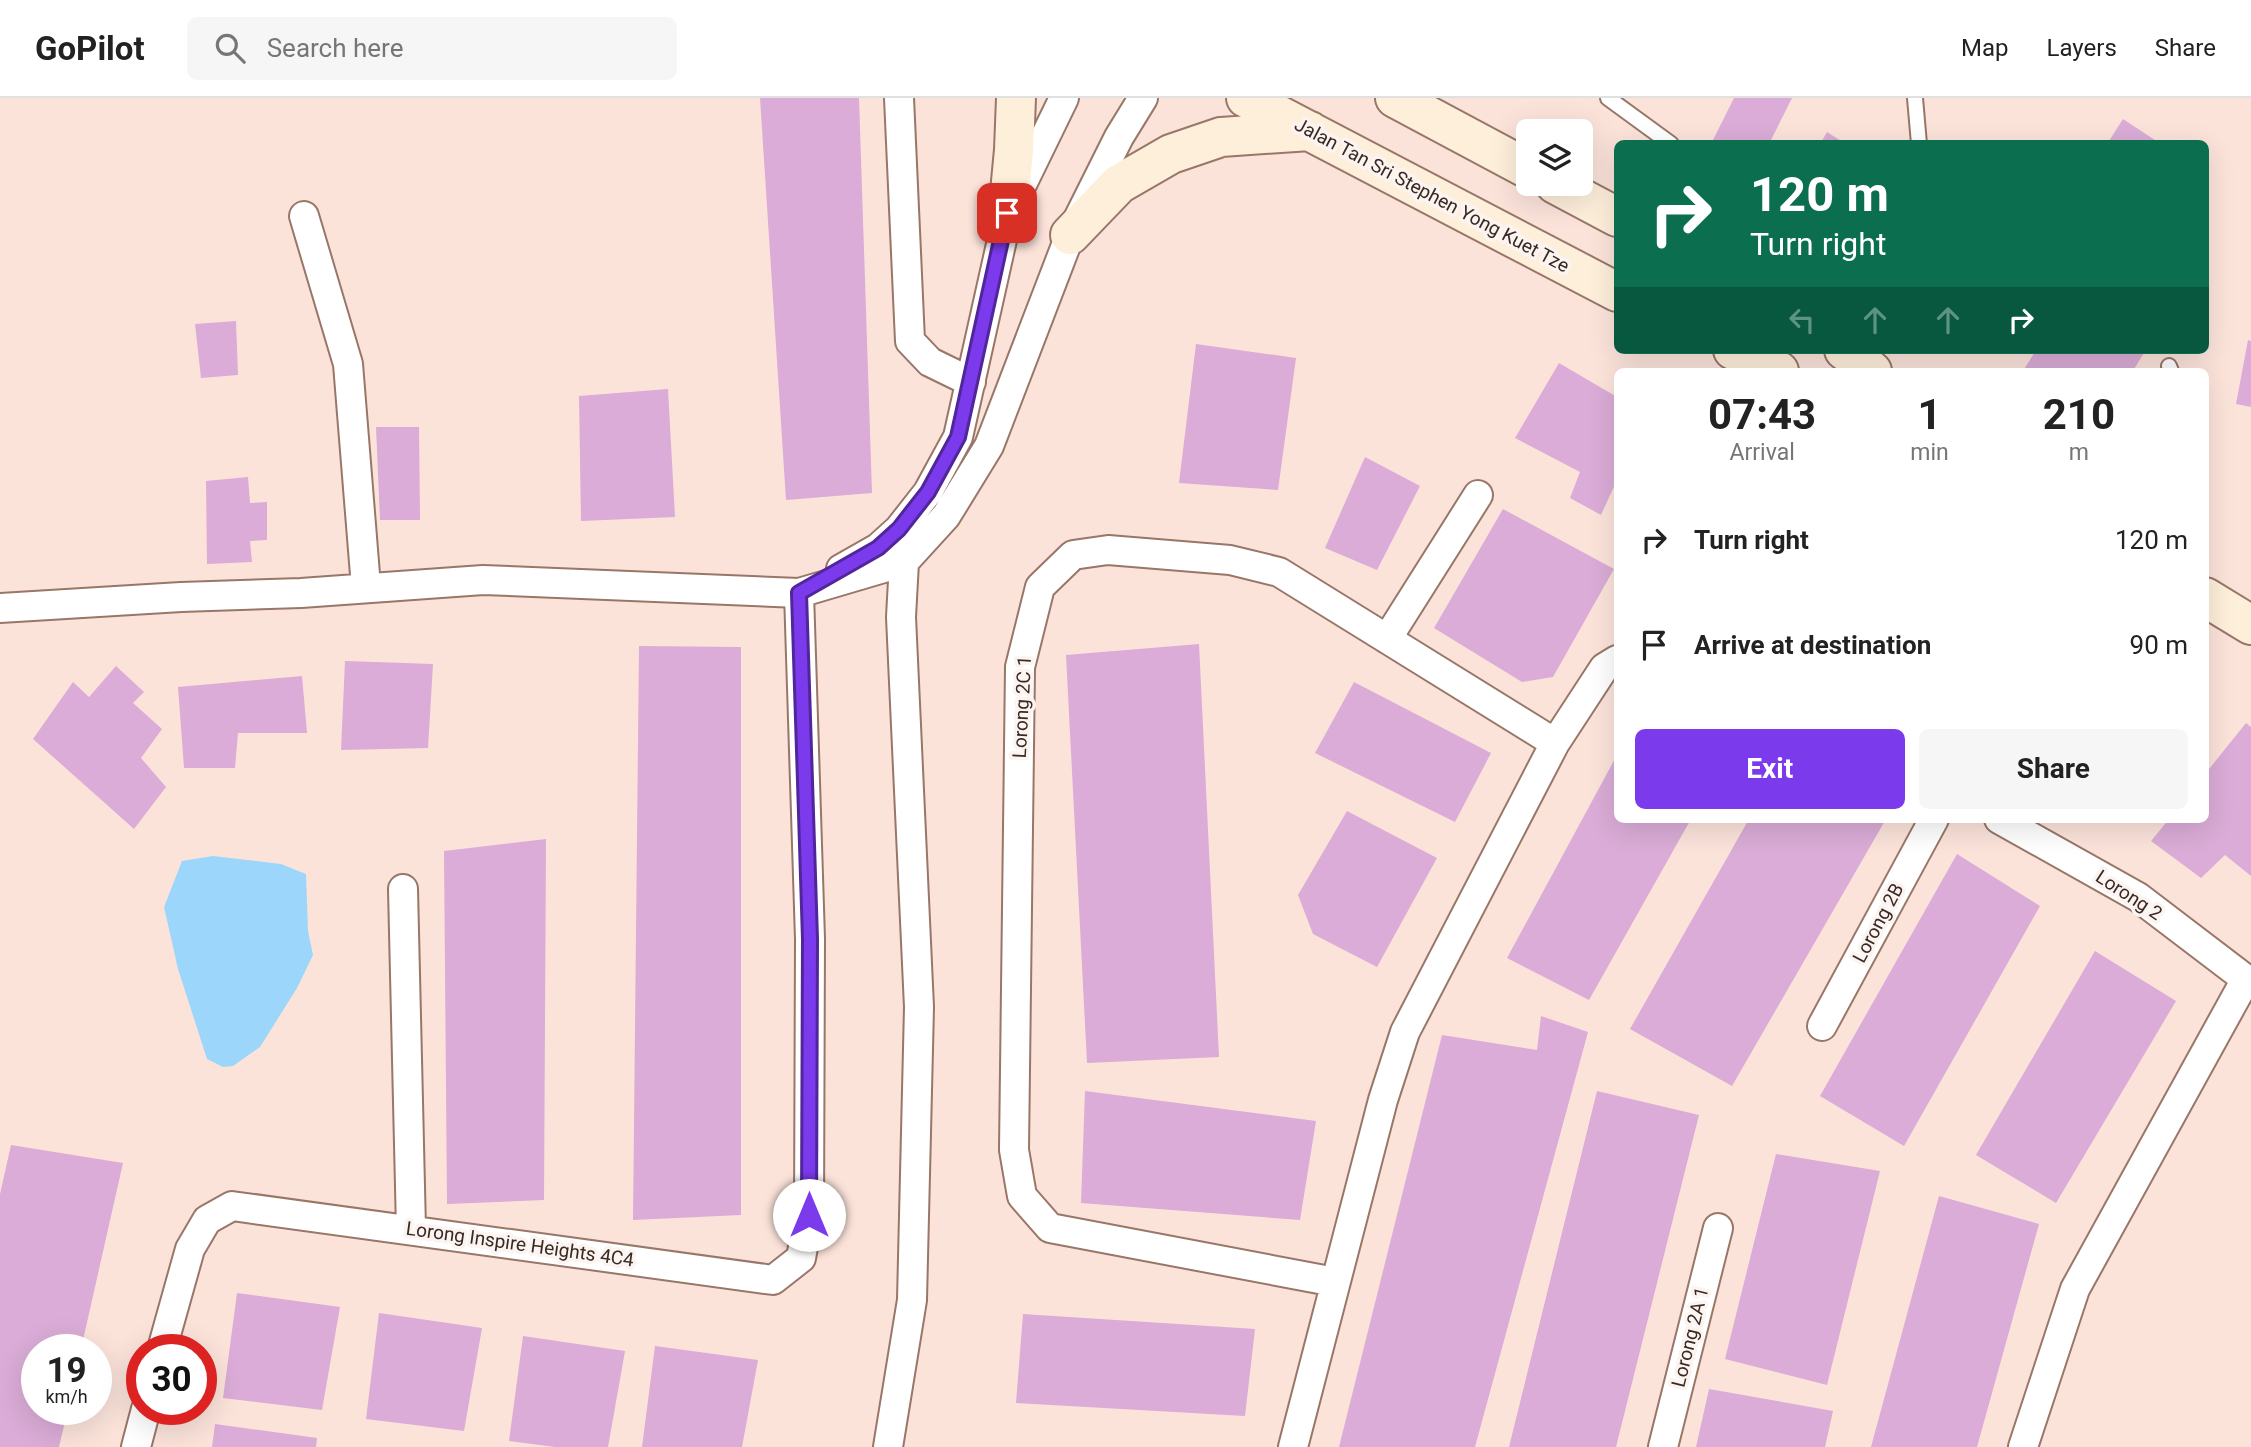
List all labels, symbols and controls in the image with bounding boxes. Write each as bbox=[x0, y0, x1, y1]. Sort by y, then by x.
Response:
search box bbox=[187, 17, 677, 80]
text: GoPilot bbox=[35, 29, 145, 68]
icon: search bbox=[211, 29, 249, 67]
text: Search here bbox=[267, 33, 403, 63]
text: Map bbox=[1961, 34, 2009, 62]
text: Layers bbox=[2047, 34, 2117, 62]
text: Share bbox=[2155, 34, 2216, 62]
street label: Jalan Tan Sri Stephen Yong Kuet Tze bbox=[1291, 113, 1573, 277]
map controls bbox=[1516, 119, 1593, 196]
button: layers bbox=[1516, 119, 1593, 196]
text: 120 m bbox=[1750, 166, 1889, 223]
icon: right bbox=[1635, 168, 1726, 259]
pin bbox=[977, 183, 1037, 243]
icon: arrive bbox=[988, 194, 1026, 232]
text: Turn right bbox=[1750, 225, 1886, 263]
icon: left bbox=[1783, 301, 1821, 339]
icon: ahead bbox=[1856, 301, 1894, 339]
icon: ahead bbox=[1929, 301, 1967, 339]
icon: right bbox=[2002, 301, 2040, 339]
text: 07:43 bbox=[1708, 390, 1816, 439]
text: 1 bbox=[1917, 390, 1942, 439]
text: 210 bbox=[2043, 390, 2115, 439]
text: Arrival bbox=[1729, 439, 1795, 466]
text: min bbox=[1910, 439, 1949, 466]
text: m bbox=[2069, 439, 2089, 466]
icon: right bbox=[1635, 521, 1673, 559]
text: Turn right bbox=[1694, 525, 1809, 555]
text: 120 m bbox=[2115, 525, 2188, 555]
icon: arrive bbox=[1635, 626, 1673, 664]
text: Arrive at destination bbox=[1694, 630, 1931, 660]
text: 90 m bbox=[2130, 630, 2188, 660]
street label: Lorong 2C 1 bbox=[1008, 655, 1036, 759]
button: Exit bbox=[1635, 729, 1905, 809]
button: Share bbox=[1919, 729, 2188, 809]
street label: Lorong 2 bbox=[2091, 865, 2167, 925]
street label: Lorong 2B bbox=[1848, 879, 1908, 967]
position arrow bbox=[772, 1178, 846, 1252]
street label: Lorong Inspire Heights 4C4 bbox=[405, 1217, 636, 1271]
street label: Lorong 2A 1 bbox=[1666, 1284, 1714, 1390]
speed limit sign: 30 bbox=[126, 1334, 217, 1425]
text: 19 bbox=[46, 1350, 87, 1391]
text: km/h bbox=[45, 1386, 88, 1407]

